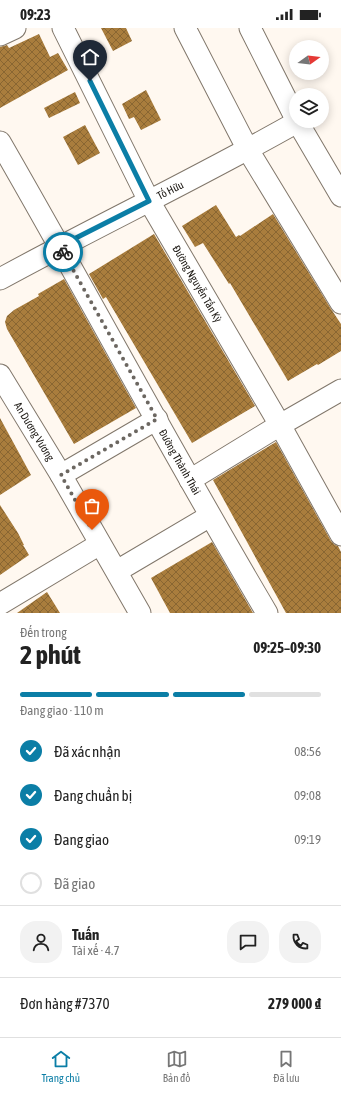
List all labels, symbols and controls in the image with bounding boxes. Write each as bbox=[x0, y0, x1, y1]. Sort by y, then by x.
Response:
text: 09:23 bbox=[20, 6, 51, 23]
pin bbox=[73, 40, 107, 81]
north arrow bbox=[289, 40, 329, 80]
map controls bbox=[289, 40, 329, 128]
icon: home bbox=[79, 46, 101, 68]
button: layers bbox=[289, 88, 329, 128]
street label: Tố Hữu bbox=[155, 178, 185, 202]
courier bbox=[43, 232, 83, 272]
icon: bike bbox=[52, 241, 74, 263]
street label: Đường Nguyễn Tấn Kỳ bbox=[170, 243, 225, 325]
street label: An Dương Vương bbox=[12, 400, 57, 463]
street label: Đường Thành Thái bbox=[157, 427, 203, 497]
pin bbox=[75, 489, 109, 530]
icon: bag bbox=[81, 495, 103, 517]
text: Đến trong bbox=[20, 625, 67, 640]
text: 09:25–09:30 bbox=[253, 639, 321, 656]
text: 2 phút bbox=[20, 640, 81, 670]
text: Đang giao · 110 m bbox=[20, 703, 104, 718]
icon: check bbox=[20, 740, 42, 762]
text: Đã xác nhận bbox=[54, 743, 121, 760]
text: 08:56 bbox=[294, 744, 321, 759]
icon: check bbox=[20, 784, 42, 806]
text: Đang chuẩn bị bbox=[54, 787, 132, 804]
text: 09:08 bbox=[294, 788, 321, 803]
icon: check bbox=[20, 828, 42, 850]
text: Đang giao bbox=[54, 831, 109, 848]
text: 09:19 bbox=[294, 832, 321, 847]
text: Đã giao bbox=[54, 875, 95, 892]
button: person bbox=[20, 921, 62, 963]
button: chat bbox=[227, 921, 269, 963]
button: phone bbox=[279, 921, 321, 963]
text: Tuấn bbox=[72, 926, 99, 943]
text: Tài xế · 4.7 bbox=[72, 943, 120, 958]
text: Đơn hàng #7370 bbox=[20, 995, 110, 1012]
text: 279 000 ₫ bbox=[268, 995, 321, 1012]
tab: Trang chủ bbox=[41, 1048, 80, 1084]
tab: Bản đồ bbox=[163, 1048, 190, 1084]
tab: Đã lưu bbox=[273, 1048, 300, 1084]

